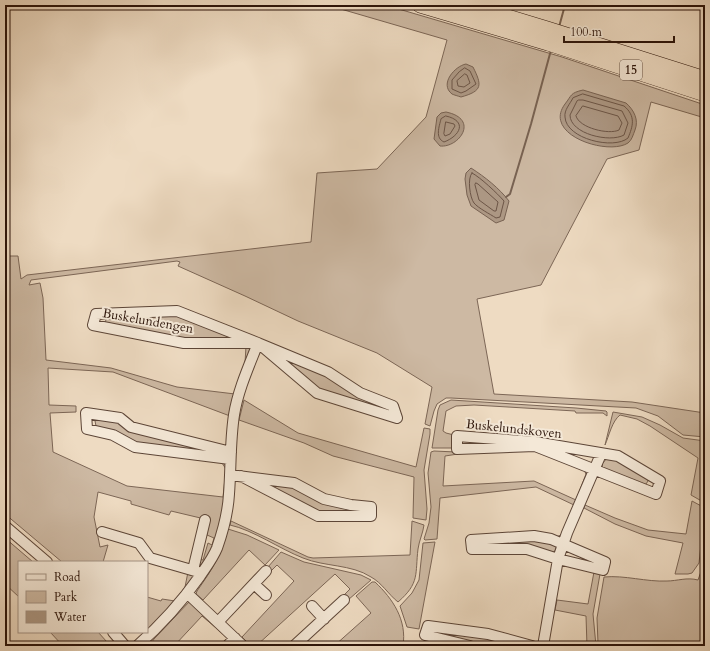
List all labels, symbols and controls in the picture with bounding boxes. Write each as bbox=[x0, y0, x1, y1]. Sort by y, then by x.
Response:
scale bar bbox=[564, 18, 674, 44]
text: 100 m bbox=[570, 24, 603, 40]
road number: 15 bbox=[620, 60, 642, 80]
street label: Buskelundengen bbox=[101, 304, 195, 338]
street label: Buskelundskoven bbox=[465, 415, 563, 443]
legend bbox=[18, 561, 148, 633]
text: Road bbox=[54, 569, 81, 585]
text: Park bbox=[54, 589, 78, 605]
text: Water bbox=[53, 609, 87, 625]

